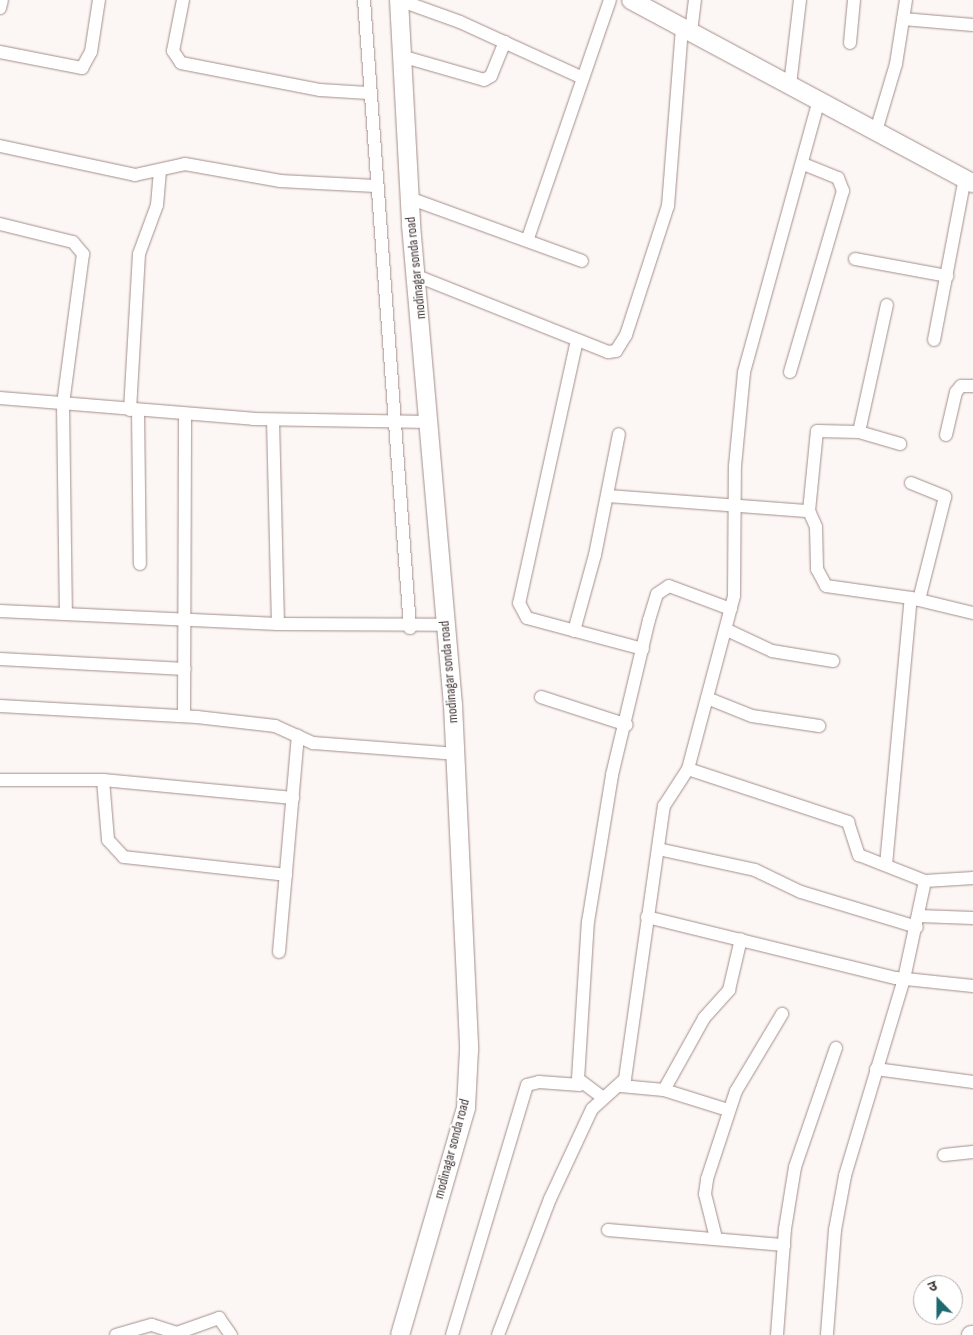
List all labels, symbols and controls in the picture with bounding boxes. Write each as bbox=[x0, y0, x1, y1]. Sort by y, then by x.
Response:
street label: modinagar sonda road bbox=[402, 216, 430, 320]
street label: modinagar sonda road bbox=[436, 620, 462, 724]
street label: modinagar sonda road bbox=[431, 1097, 473, 1201]
north arrow bbox=[913, 1275, 963, 1325]
text: उ bbox=[926, 1277, 940, 1296]

